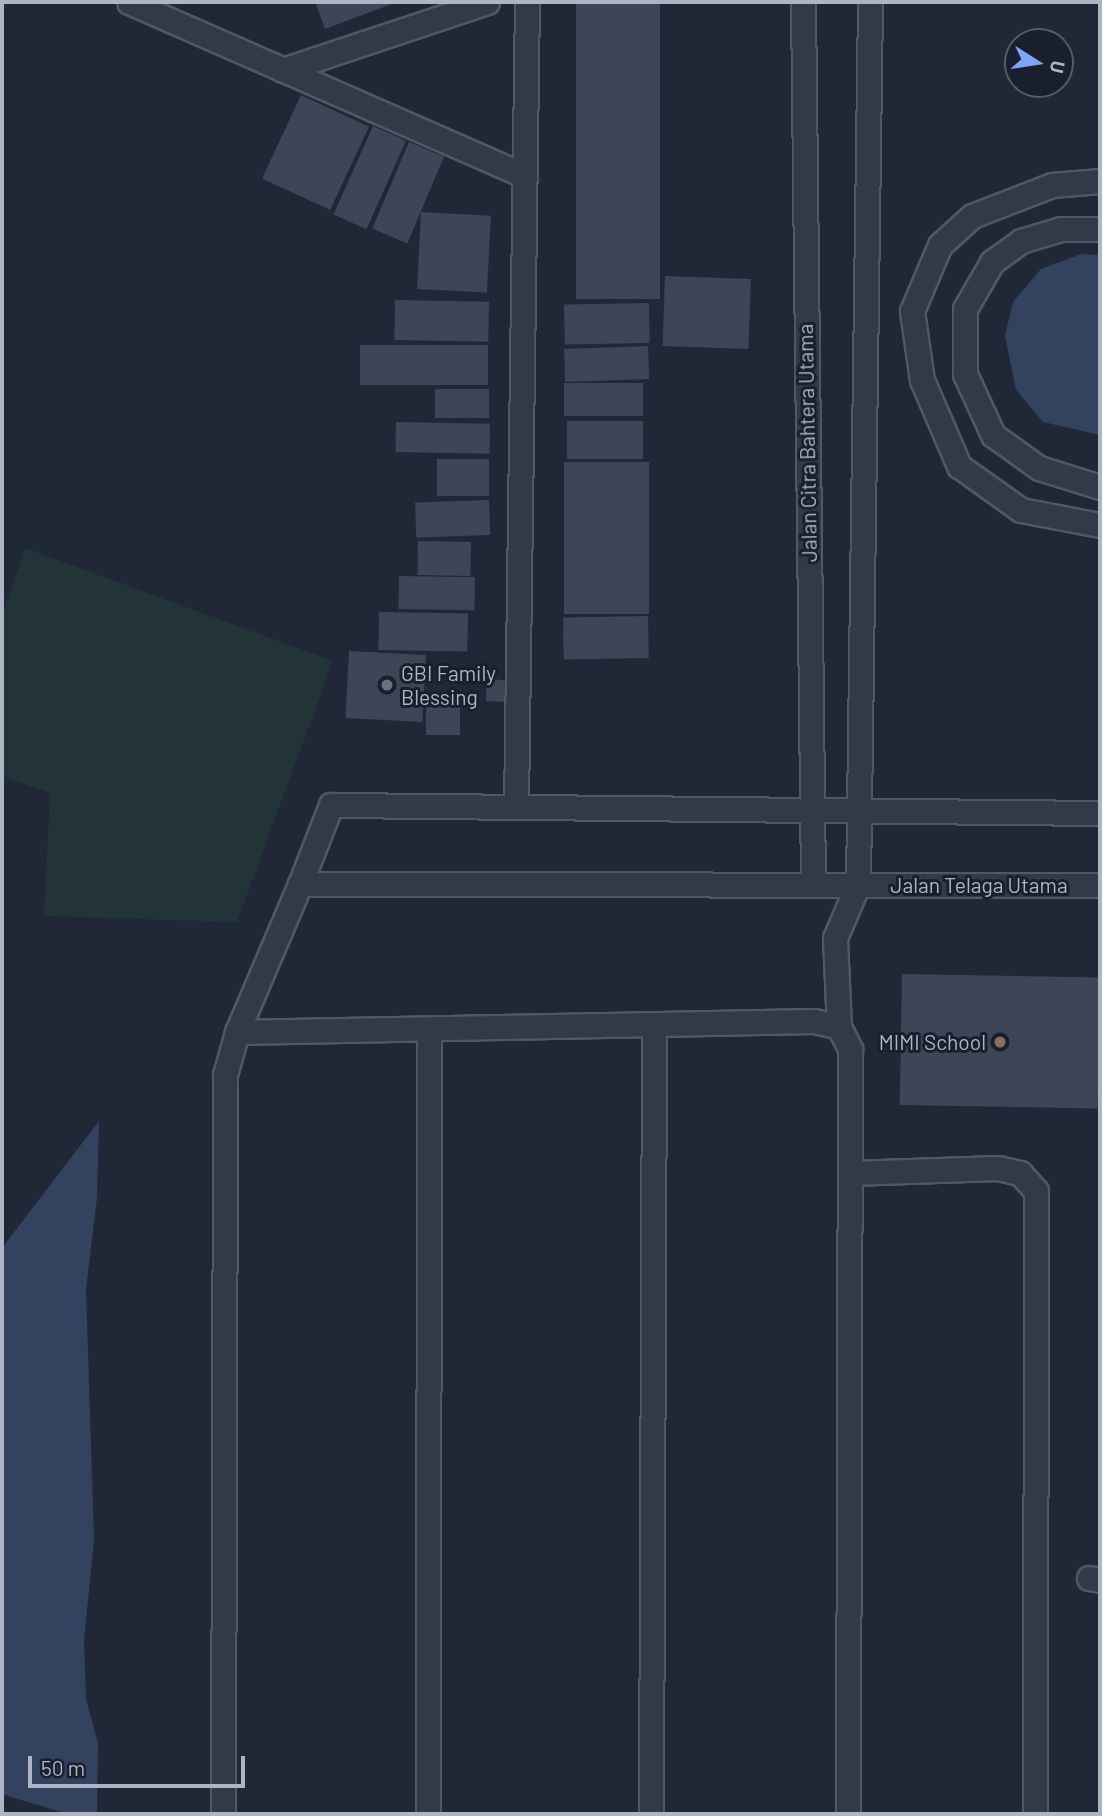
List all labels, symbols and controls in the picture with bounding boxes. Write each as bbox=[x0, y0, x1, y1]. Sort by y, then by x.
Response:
north arrow bbox=[1004, 28, 1074, 98]
text: U bbox=[1046, 59, 1071, 75]
street label: Jalan Citra Bahtera Utama bbox=[792, 324, 822, 562]
place label: GBI Family Blessing bbox=[401, 660, 496, 710]
marker: GBI Family Blessing bbox=[379, 677, 395, 693]
street label: Jalan Telaga Utama bbox=[890, 872, 1068, 898]
place label: MIMI School bbox=[879, 1029, 986, 1055]
marker: MIMI School bbox=[992, 1034, 1008, 1050]
scale bar bbox=[32, 1742, 248, 1786]
text: 50 m bbox=[41, 1755, 85, 1780]

